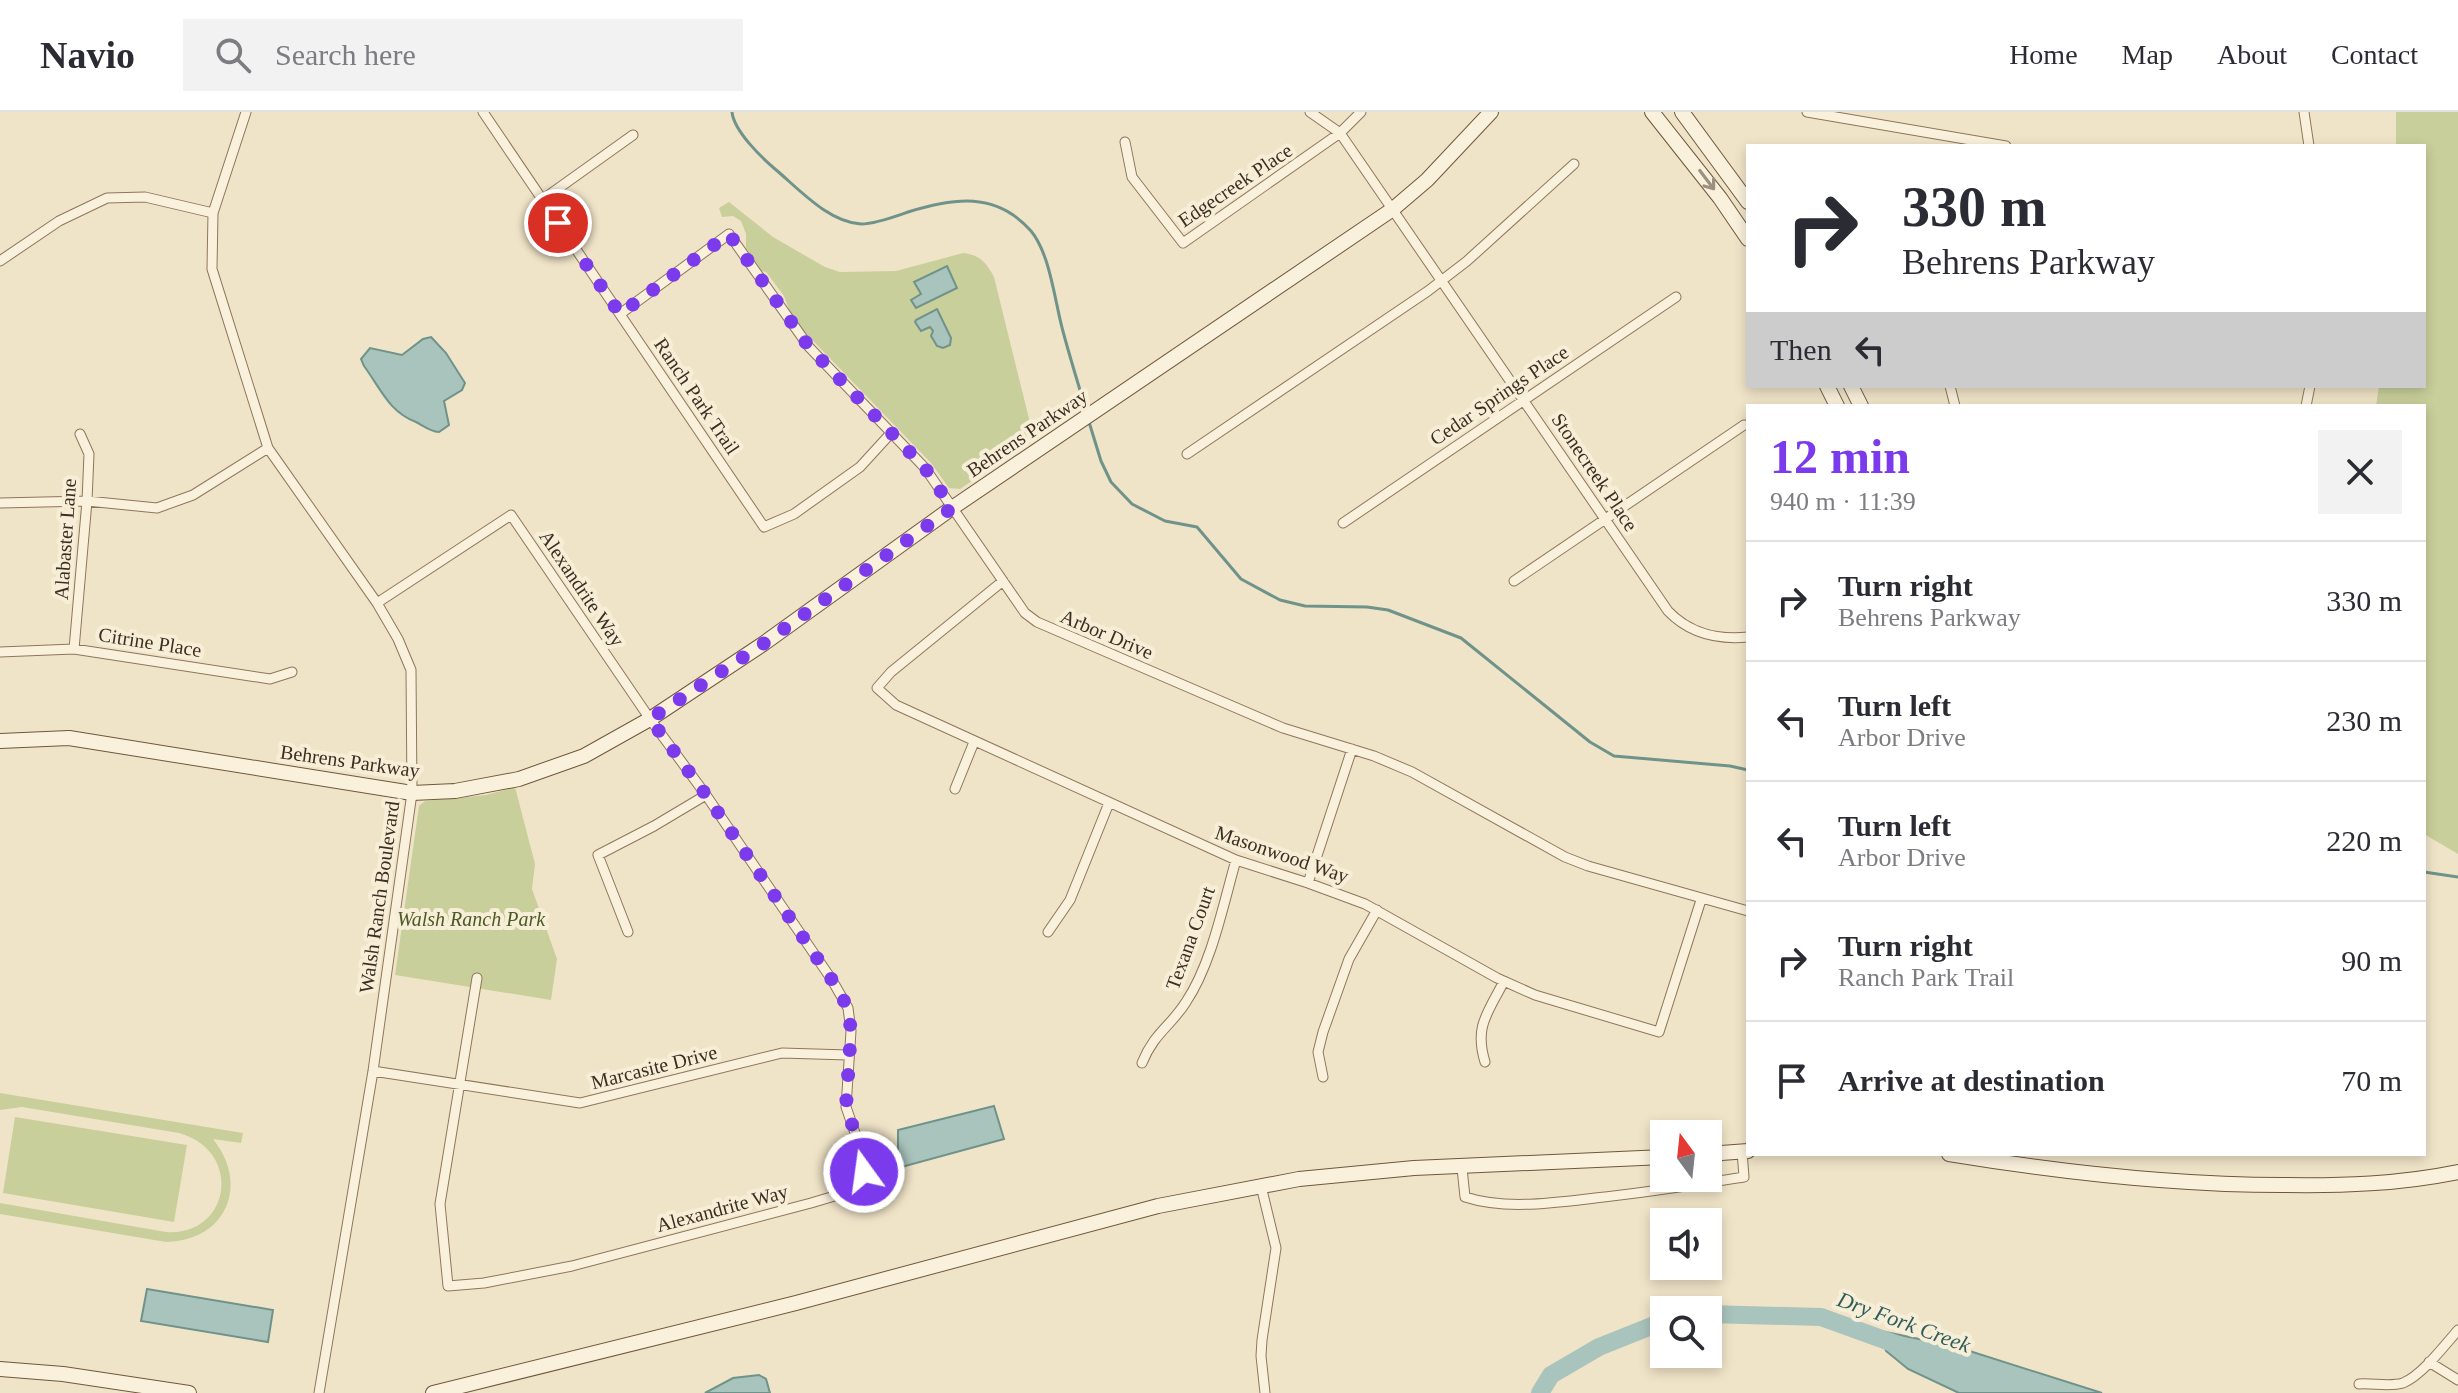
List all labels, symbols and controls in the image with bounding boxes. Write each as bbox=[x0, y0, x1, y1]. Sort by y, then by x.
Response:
search box bbox=[183, 19, 743, 91]
icon: search bbox=[211, 33, 255, 77]
text: Navio bbox=[40, 34, 135, 76]
text: Search here bbox=[275, 38, 416, 71]
text: Home bbox=[2009, 39, 2078, 70]
text: Map bbox=[2122, 39, 2173, 70]
text: About bbox=[2217, 39, 2287, 70]
text: Contact bbox=[2331, 39, 2418, 70]
street label: Edgecreek Place bbox=[1174, 139, 1297, 232]
one-way arrow bbox=[1698, 169, 1715, 190]
icon: right bbox=[1770, 176, 1874, 280]
text: 330 m bbox=[1902, 176, 2047, 238]
pin bbox=[524, 189, 592, 257]
icon: arrive bbox=[536, 201, 580, 245]
text: Behrens Parkway bbox=[1902, 242, 2155, 282]
icon: left bbox=[1848, 328, 1892, 372]
text: Then bbox=[1770, 333, 1832, 366]
street label: Ranch Park Trail bbox=[650, 334, 744, 459]
street label: Cedar Springs Place bbox=[1426, 340, 1573, 450]
street label: Behrens Parkway bbox=[963, 385, 1092, 482]
street label: Stonecreek Place bbox=[1548, 409, 1643, 535]
text: 12 min bbox=[1770, 430, 1910, 483]
button: close bbox=[2318, 430, 2402, 514]
street label: Alabaster Lane bbox=[50, 477, 80, 600]
text: 940 m · 11:39 bbox=[1770, 487, 1916, 516]
street label: Alexandrite Way bbox=[534, 526, 629, 651]
text: Turn right bbox=[1838, 569, 1973, 602]
icon: right bbox=[1770, 579, 1814, 623]
text: 330 m bbox=[2326, 584, 2402, 617]
text: Behrens Parkway bbox=[1838, 603, 2021, 632]
street label: Arbor Drive bbox=[1057, 605, 1157, 663]
street label: Citrine Place bbox=[97, 623, 203, 661]
text: Turn left bbox=[1838, 689, 1951, 722]
icon: left bbox=[1770, 699, 1814, 743]
text: 230 m bbox=[2326, 704, 2402, 737]
text: Arbor Drive bbox=[1838, 723, 1966, 752]
street label: Behrens Parkway bbox=[279, 740, 421, 783]
street label: Walsh Ranch Boulevard bbox=[355, 799, 403, 995]
text: Turn left bbox=[1838, 809, 1951, 842]
icon: left bbox=[1770, 819, 1814, 863]
street label: Masonwood Way bbox=[1212, 821, 1352, 888]
text: 220 m bbox=[2326, 824, 2402, 857]
text: Arbor Drive bbox=[1838, 843, 1966, 872]
street label: Texana Court bbox=[1161, 883, 1219, 993]
park label: Walsh Ranch Park bbox=[397, 908, 546, 930]
text: Turn right bbox=[1838, 929, 1973, 962]
icon: right bbox=[1770, 939, 1814, 983]
text: 90 m bbox=[2341, 944, 2402, 977]
text: Ranch Park Trail bbox=[1838, 963, 2014, 992]
street label: Marcasite Drive bbox=[589, 1041, 720, 1093]
icon: arrive bbox=[1770, 1059, 1814, 1103]
text: Arrive at destination bbox=[1838, 1064, 2105, 1097]
text: 70 m bbox=[2341, 1064, 2402, 1097]
north arrow bbox=[1650, 1120, 1722, 1192]
map controls bbox=[1650, 1120, 1722, 1368]
position arrow bbox=[822, 1130, 906, 1214]
street label: Alexandrite Way bbox=[654, 1180, 790, 1237]
button: sound bbox=[1650, 1208, 1722, 1280]
water label: Dry Fork Creek bbox=[1833, 1286, 1975, 1358]
button: search bbox=[1650, 1296, 1722, 1368]

